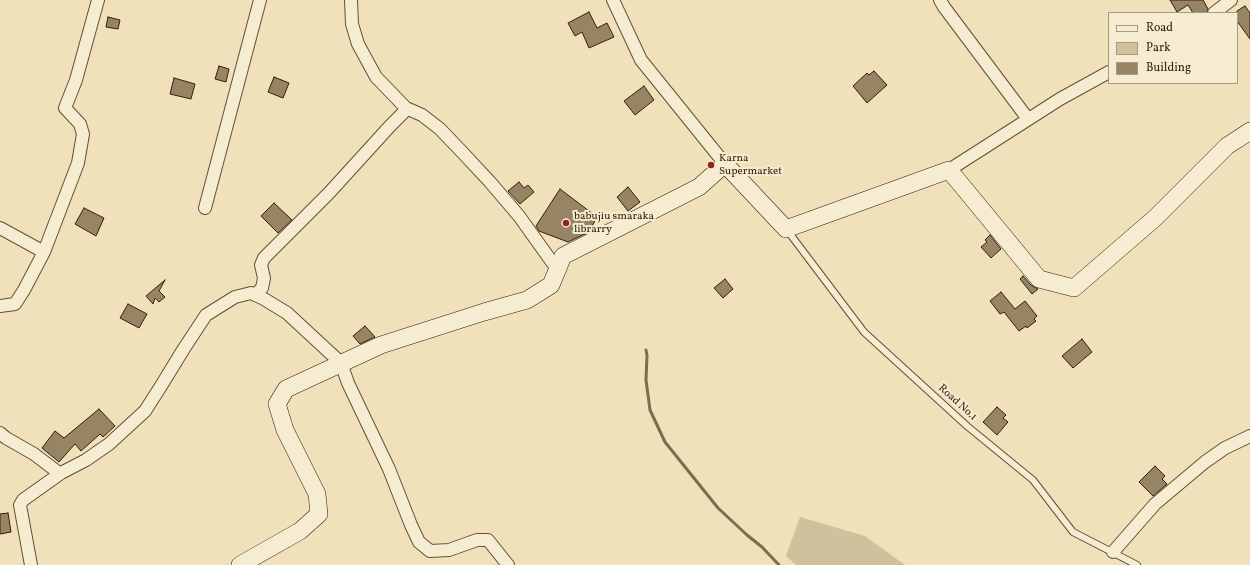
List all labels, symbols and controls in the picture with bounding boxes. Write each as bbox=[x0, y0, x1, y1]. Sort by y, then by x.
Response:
legend bbox=[1108, 12, 1238, 84]
text: Road bbox=[1146, 20, 1173, 36]
text: Park bbox=[1146, 40, 1171, 56]
text: Building bbox=[1146, 60, 1191, 76]
place label: Karna Supermarket bbox=[719, 152, 782, 178]
marker: Karna Supermarket bbox=[706, 160, 716, 170]
place label: babujiu smaraka librarry bbox=[574, 210, 654, 236]
marker: babujiu smaraka librarry bbox=[561, 218, 571, 228]
street label: Road No.1 bbox=[935, 382, 979, 424]

